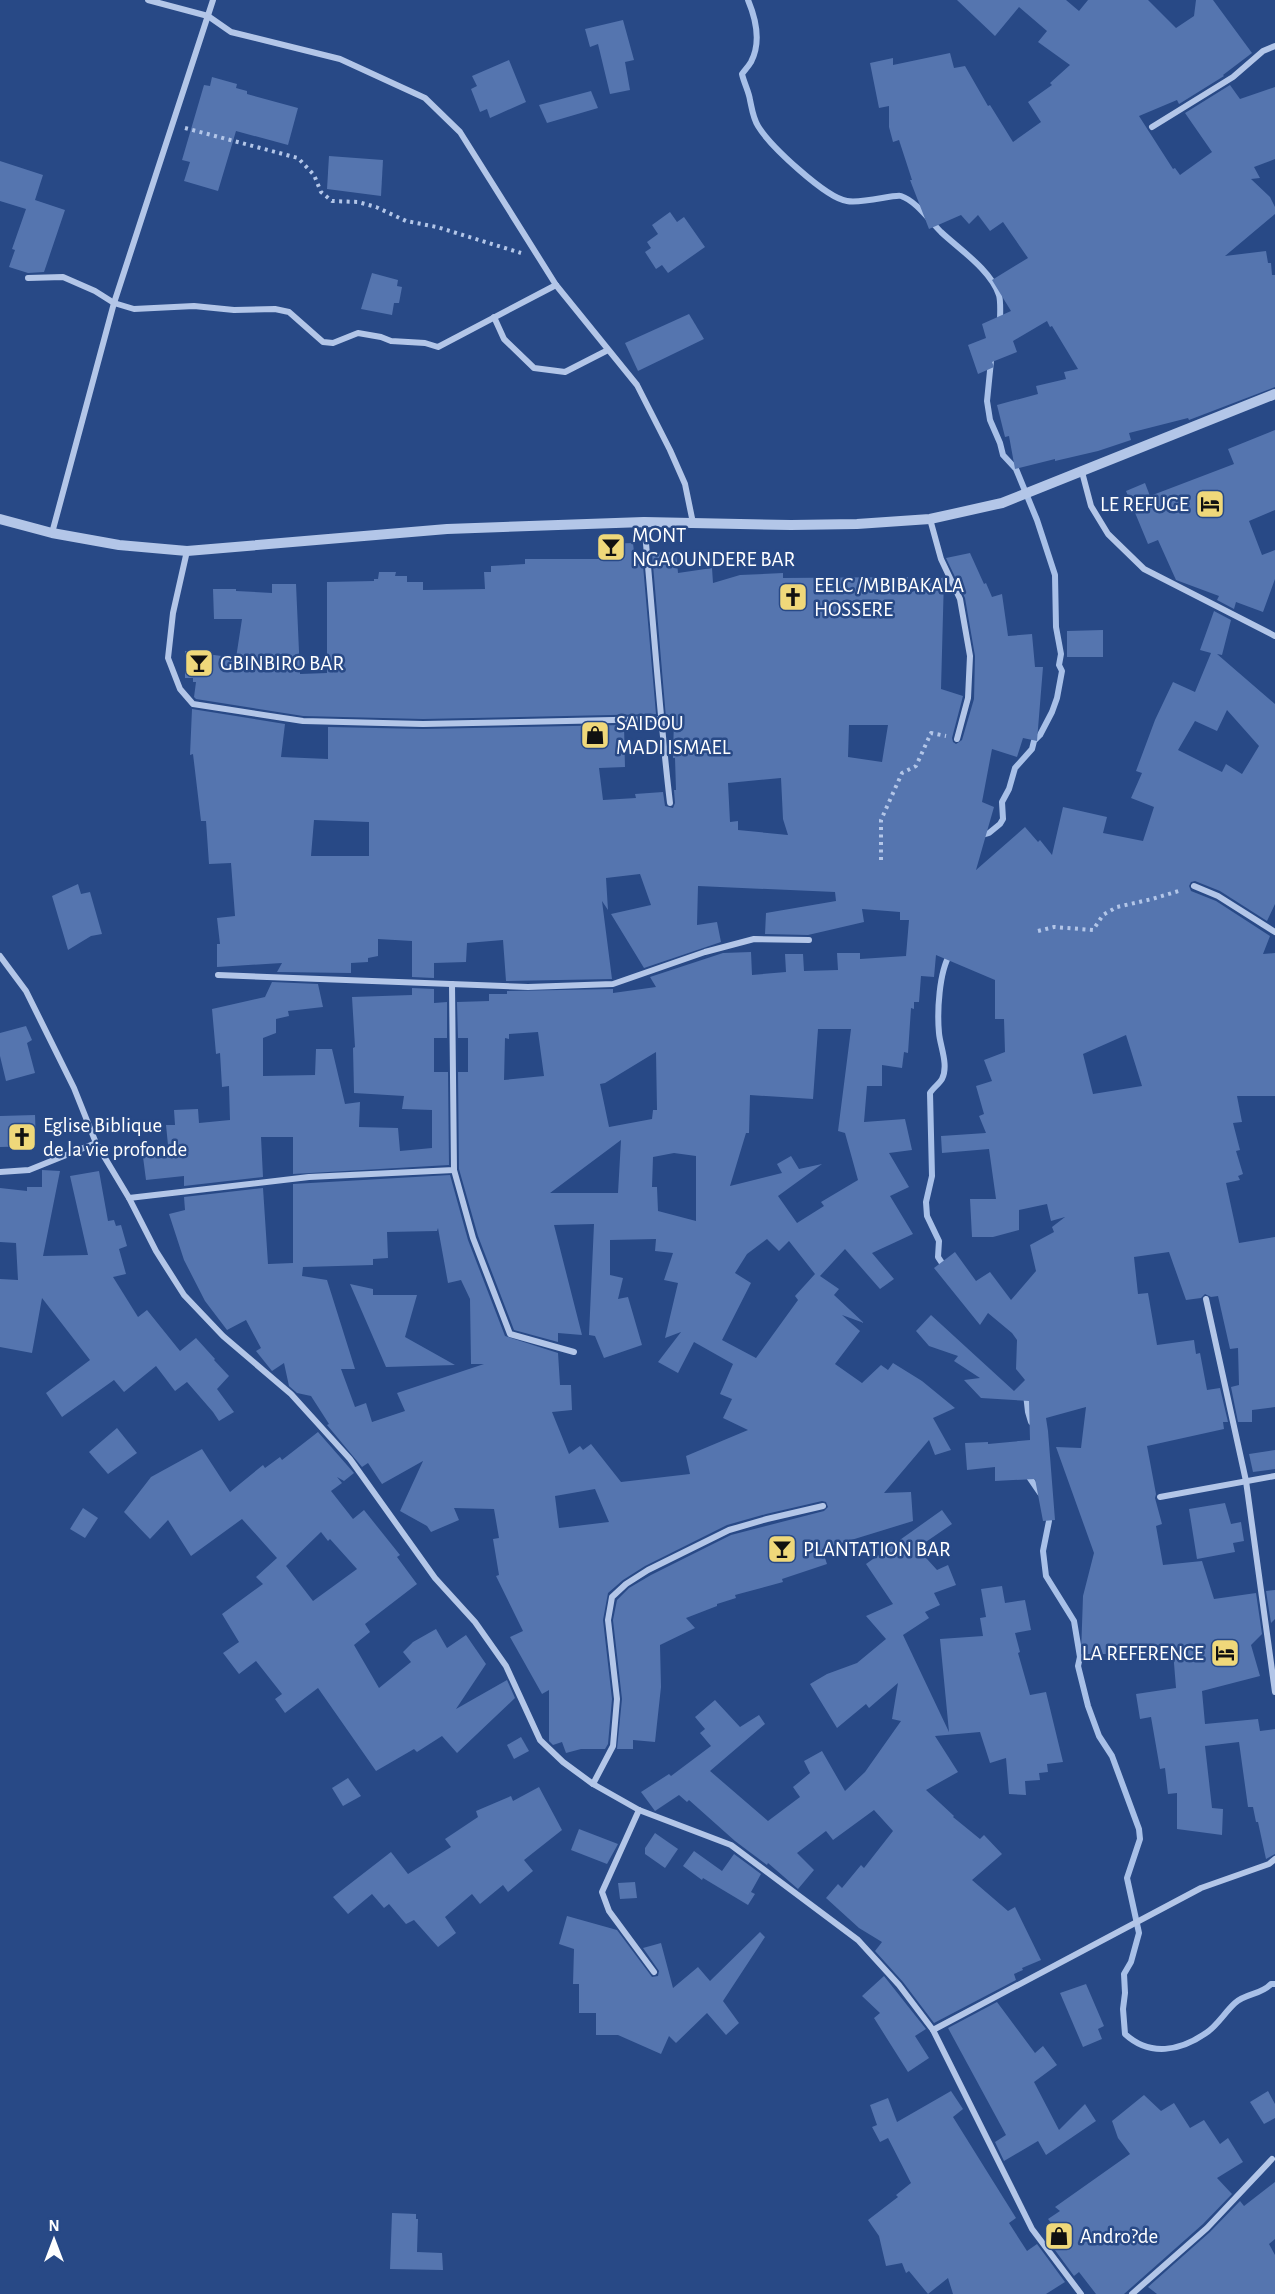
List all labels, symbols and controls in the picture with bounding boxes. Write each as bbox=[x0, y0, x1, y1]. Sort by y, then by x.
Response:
hotel icon: LE REFUGE bbox=[1194, 488, 1226, 520]
place label: LE REFUGE bbox=[1100, 494, 1189, 515]
place label: MONT NGAOUNDERE BAR bbox=[632, 525, 795, 570]
bar icon: MONT NGAOUNDERE BAR bbox=[595, 531, 627, 563]
place label: EELC /MBIBAKALA HOSSERE bbox=[814, 575, 964, 620]
church icon: EELC /MBIBAKALA HOSSERE bbox=[777, 581, 809, 613]
bar icon: GBINBIRO BAR bbox=[183, 647, 215, 679]
place label: GBINBIRO BAR bbox=[220, 653, 344, 674]
place label: SAIDOU MADI ISMAEL bbox=[616, 713, 731, 758]
shop icon: SAIDOU MADI ISMAEL bbox=[579, 719, 611, 751]
place label: Eglise Biblique de la vie profonde bbox=[43, 1115, 187, 1160]
church icon: Eglise Biblique de la vie profonde bbox=[6, 1121, 38, 1153]
bar icon: PLANTATION BAR bbox=[766, 1533, 798, 1565]
place label: PLANTATION BAR bbox=[803, 1539, 951, 1560]
hotel icon: LA REFERENCE bbox=[1209, 1637, 1241, 1669]
place label: LA REFERENCE bbox=[1082, 1643, 1204, 1664]
north arrow bbox=[24, 2210, 84, 2270]
text: N bbox=[48, 2218, 60, 2234]
shop icon: Andro?de bbox=[1043, 2220, 1075, 2252]
place label: Andro?de bbox=[1080, 2226, 1158, 2247]

